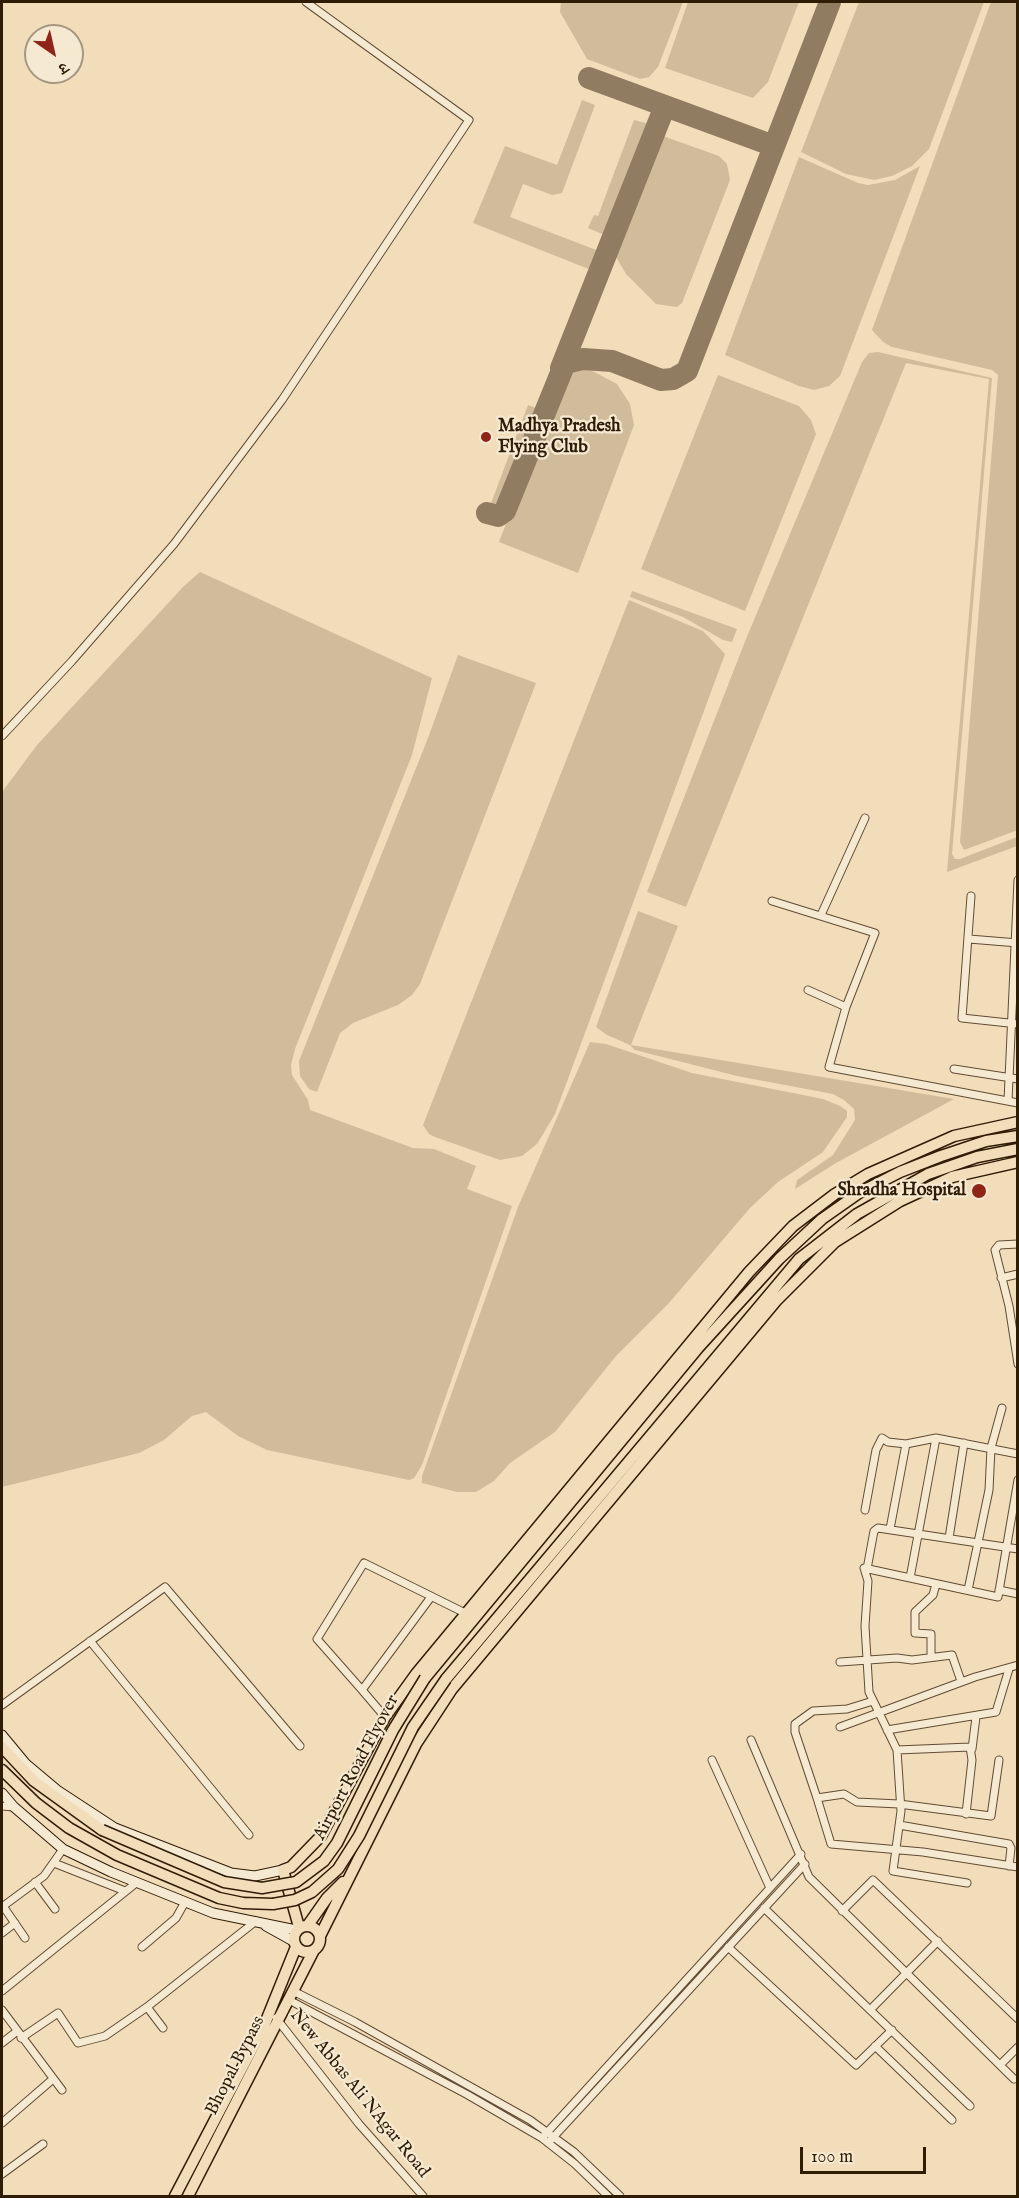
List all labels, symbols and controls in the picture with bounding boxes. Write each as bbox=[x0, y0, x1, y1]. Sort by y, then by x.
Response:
north arrow bbox=[24, 24, 84, 84]
text: उ bbox=[54, 57, 72, 78]
place label: Madhya Pradesh Flying Club bbox=[498, 416, 621, 458]
marker: Madhya Pradesh Flying Club bbox=[479, 430, 493, 444]
place label: Shradha Hospital bbox=[837, 1180, 966, 1202]
marker: Shradha Hospital bbox=[970, 1182, 988, 1200]
street label: Airport Road Flyover bbox=[310, 1692, 404, 1844]
street label: New Abbas Ali NAgar Road bbox=[284, 2005, 434, 2183]
street label: Bhopal Bypass bbox=[202, 2013, 270, 2119]
scale bar bbox=[803, 2135, 929, 2173]
text: 100 m bbox=[811, 2146, 853, 2169]

